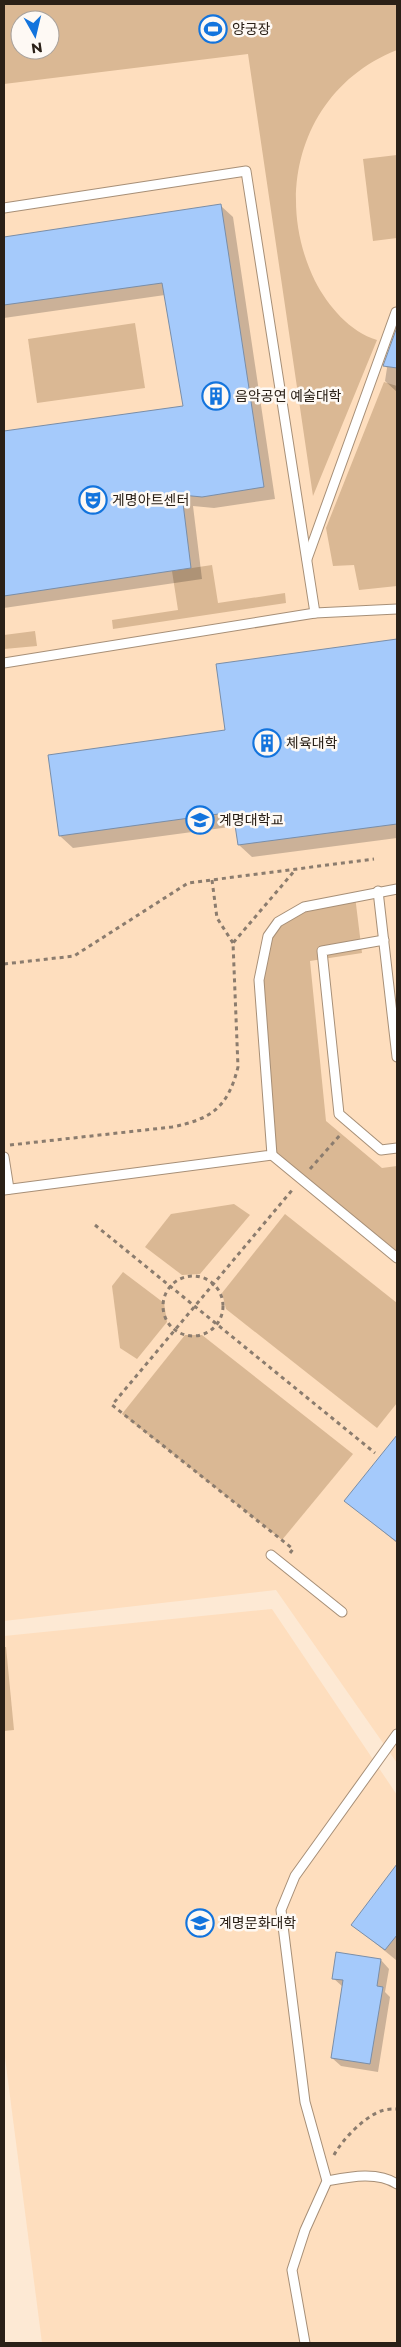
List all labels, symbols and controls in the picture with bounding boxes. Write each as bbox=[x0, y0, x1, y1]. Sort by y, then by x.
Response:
north arrow bbox=[10, 10, 60, 60]
sports icon: 양궁장 bbox=[198, 14, 228, 44]
place label: 양궁장 bbox=[232, 20, 271, 38]
text: N bbox=[30, 38, 44, 58]
building icon: 음악공연 예술대학 bbox=[201, 381, 231, 411]
place label: 음악공연 예술대학 bbox=[235, 387, 342, 405]
theatre icon: 게명아트센터 bbox=[78, 485, 108, 515]
place label: 게명아트센터 bbox=[112, 491, 189, 509]
building icon: 체육대학 bbox=[252, 728, 282, 758]
place label: 체육대학 bbox=[286, 734, 338, 752]
school or university icon: 계명대학교 bbox=[185, 805, 215, 835]
place label: 계명대학교 bbox=[219, 811, 284, 829]
school or university icon: 계명문화대학 bbox=[185, 1908, 215, 1938]
place label: 계명문화대학 bbox=[219, 1914, 296, 1932]

